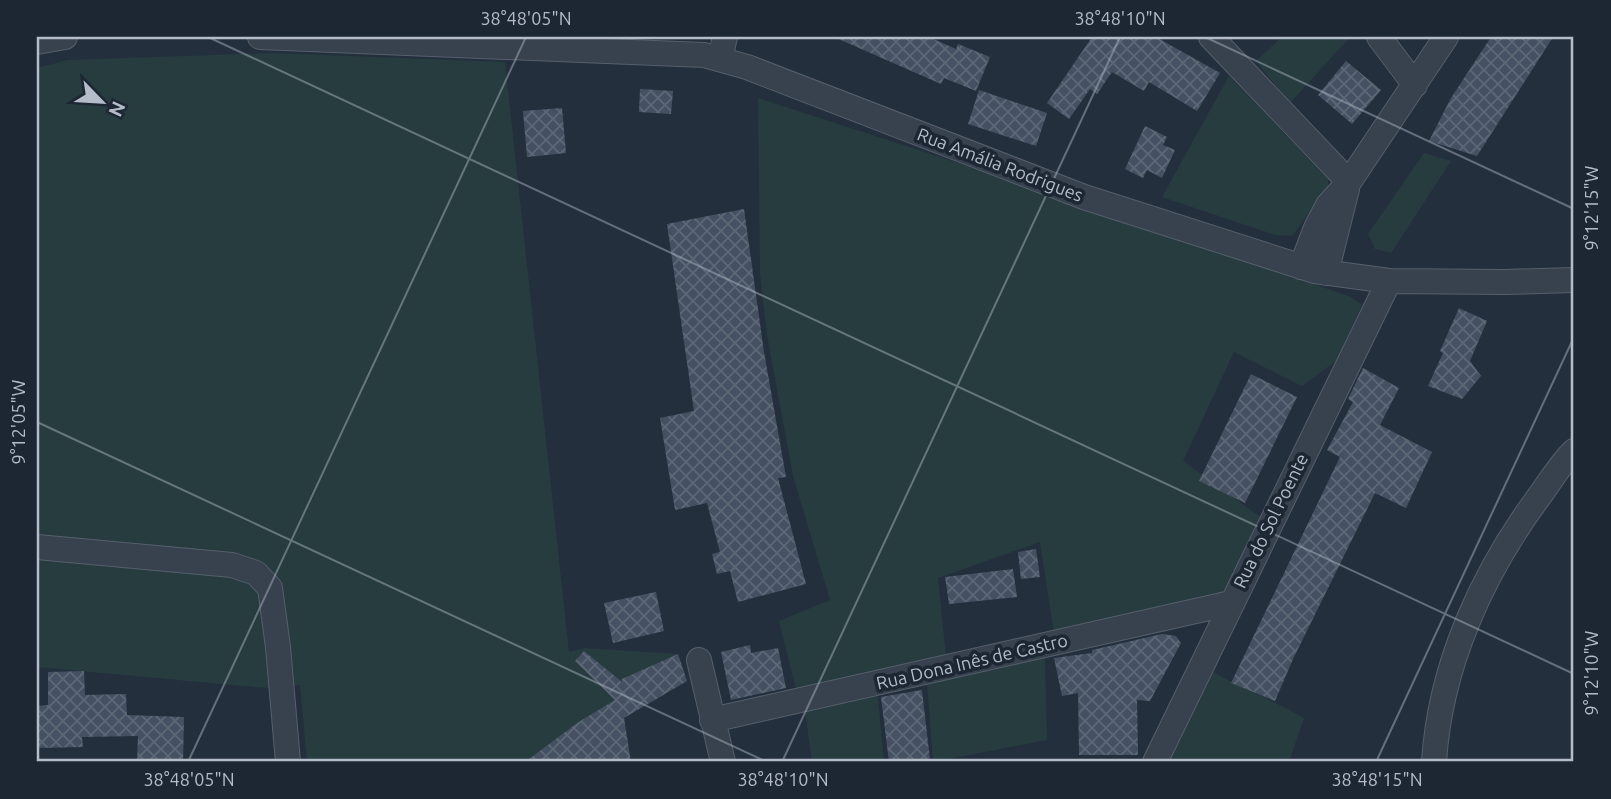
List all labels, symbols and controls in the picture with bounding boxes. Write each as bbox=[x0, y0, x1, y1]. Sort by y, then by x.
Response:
text: 38°48'05"N bbox=[480, 8, 572, 28]
text: 38°48'10"N bbox=[1074, 8, 1166, 28]
north arrow bbox=[66, 66, 136, 136]
text: N bbox=[104, 98, 130, 120]
street label: Rua Amália Rodrigues bbox=[915, 123, 1086, 205]
text: 9°12'15"W bbox=[1581, 165, 1601, 250]
text: 9°12'05"W bbox=[8, 379, 28, 464]
street label: Rua do Sol Poente bbox=[1229, 450, 1311, 591]
street label: Rua Dona Inês de Castro bbox=[874, 629, 1069, 693]
text: 9°12'10"W bbox=[1581, 630, 1601, 715]
text: 38°48'05"N bbox=[143, 769, 235, 789]
text: 38°48'10"N bbox=[737, 769, 829, 789]
text: 38°48'15"N bbox=[1331, 769, 1423, 789]

